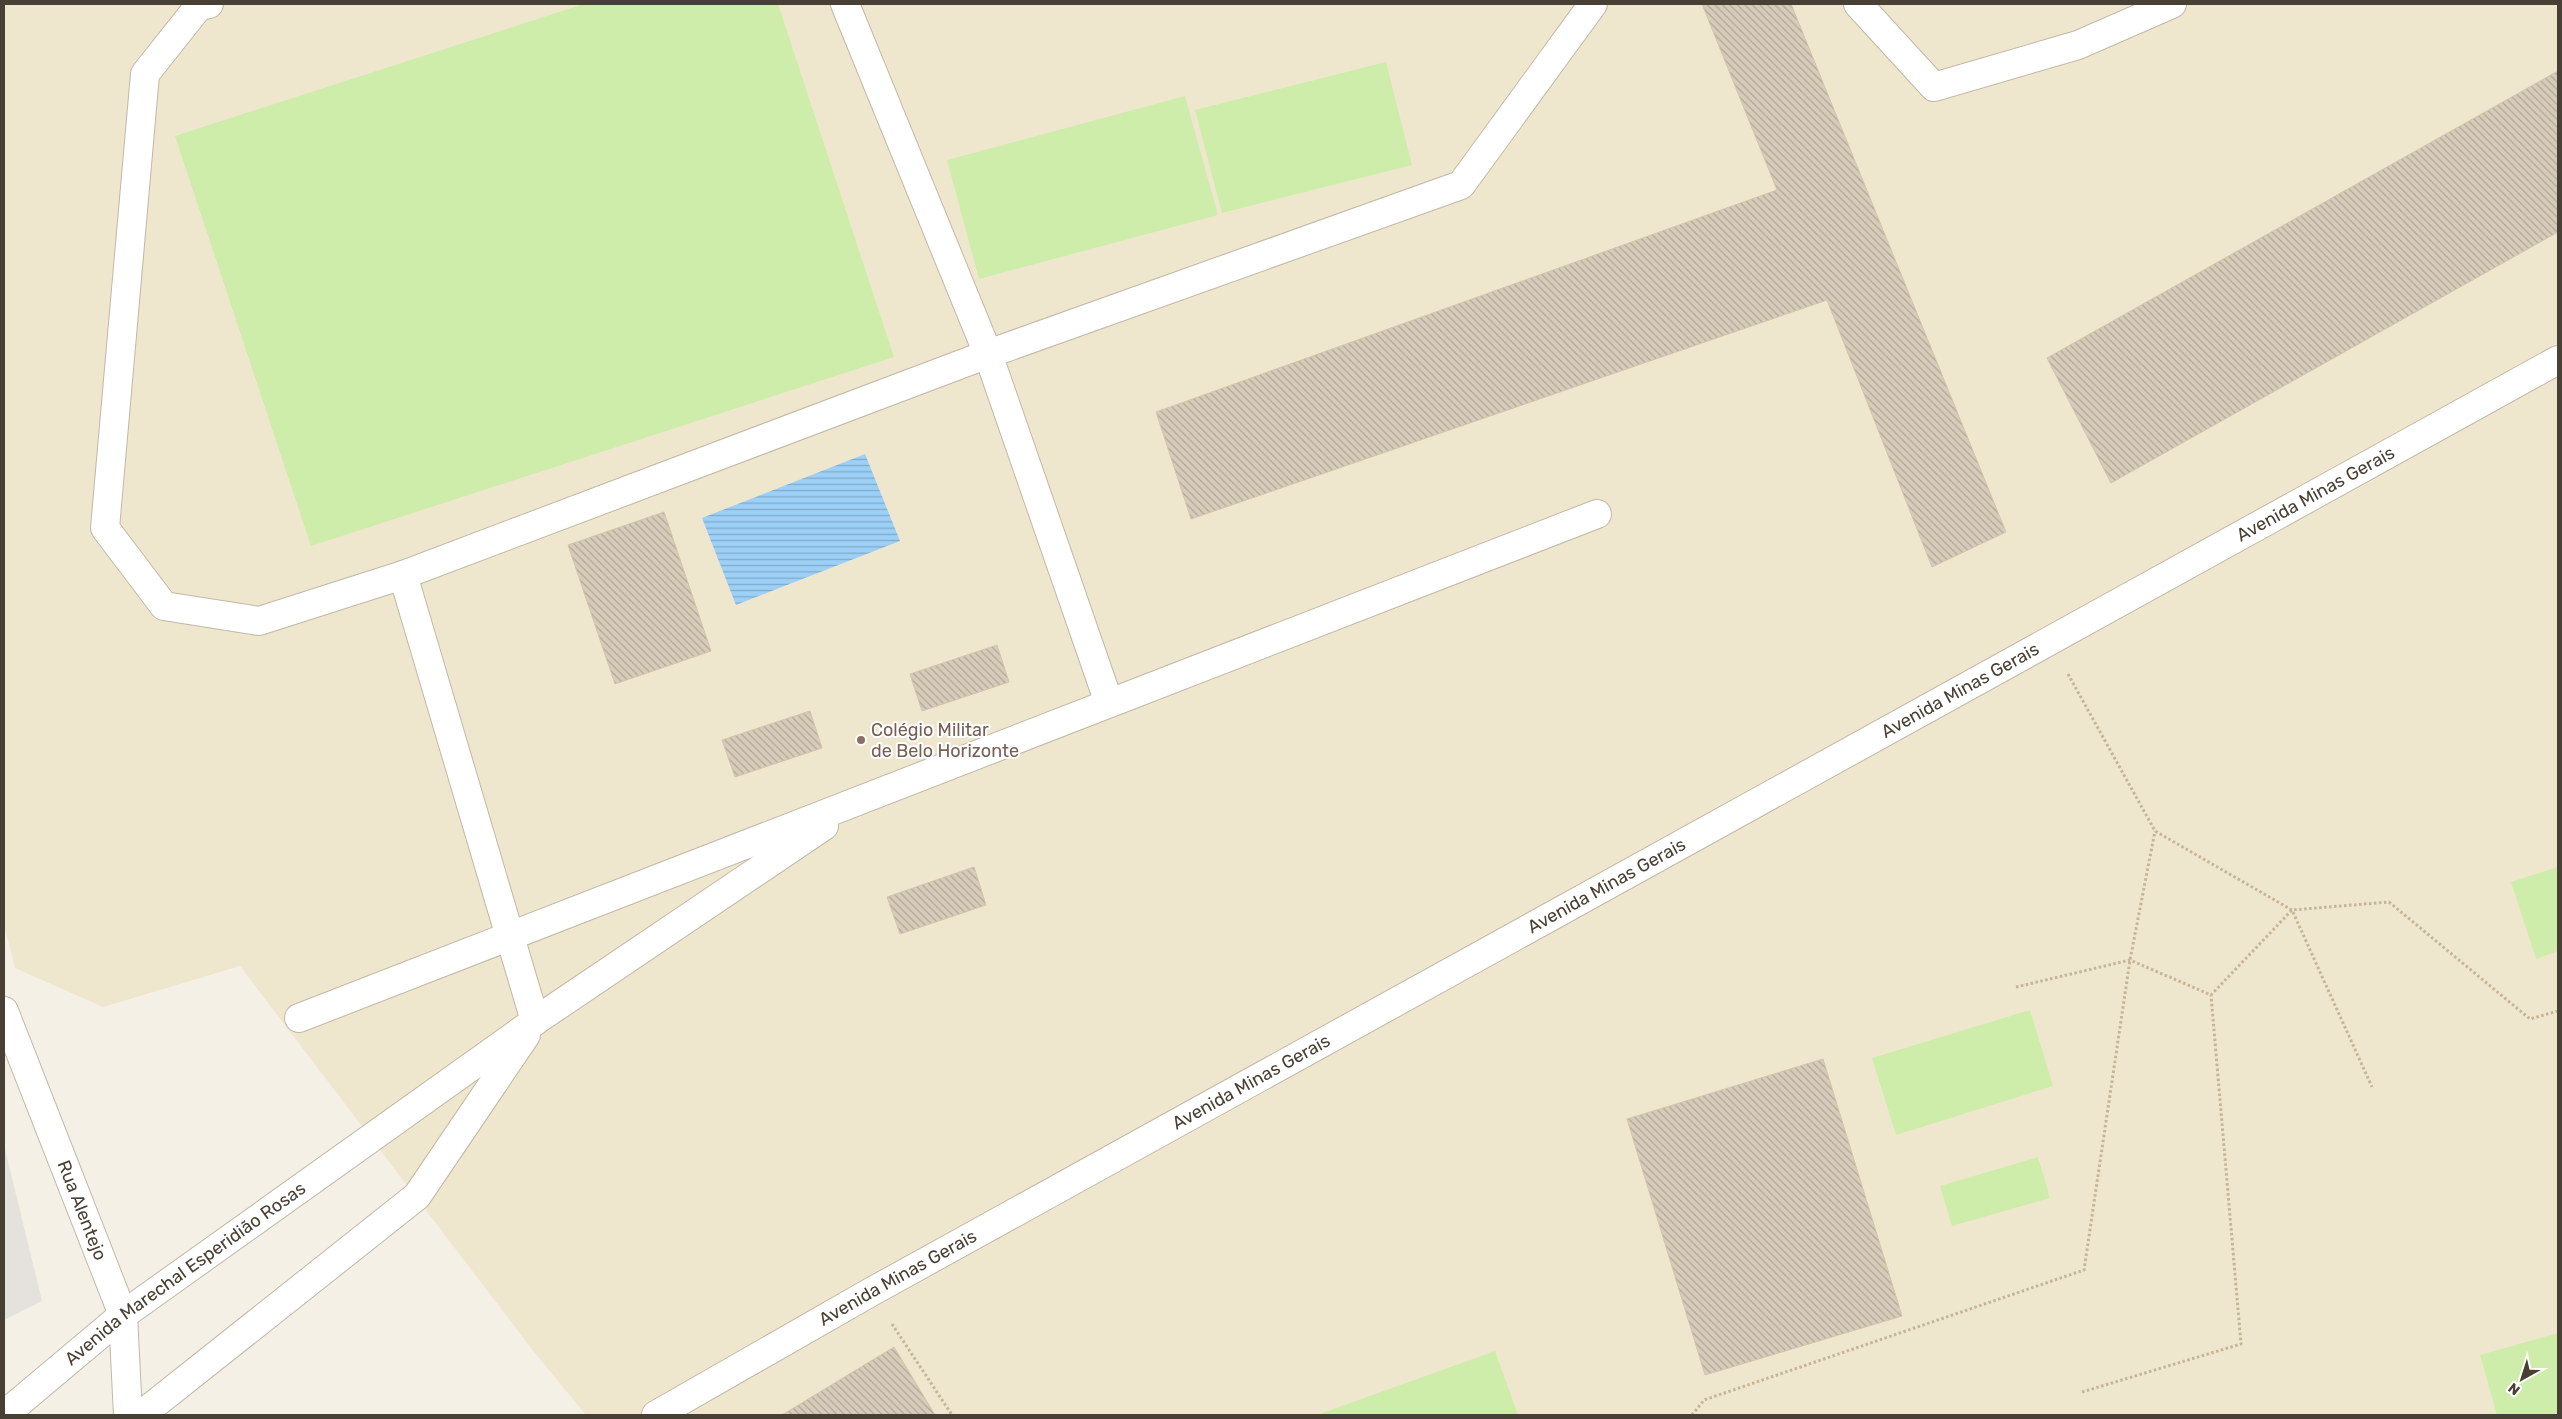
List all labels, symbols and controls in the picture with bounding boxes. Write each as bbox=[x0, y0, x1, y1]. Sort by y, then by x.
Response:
street label: Avenida Minas Gerais bbox=[2233, 441, 2398, 546]
street label: Avenida Minas Gerais bbox=[1877, 638, 2043, 743]
place label: Colégio Militar de Belo Horizonte bbox=[871, 719, 1019, 762]
marker: Colégio Militar de Belo Horizonte bbox=[855, 734, 867, 746]
street label: Avenida Minas Gerais bbox=[1524, 833, 1689, 938]
street label: Avenida Minas Gerais bbox=[1168, 1029, 1334, 1134]
street label: Rua Alentejo bbox=[52, 1157, 112, 1264]
street label: Avenida Marechal Esperidião Rosas bbox=[60, 1177, 310, 1370]
street label: Avenida Minas Gerais bbox=[815, 1225, 980, 1331]
north arrow bbox=[2497, 1354, 2547, 1404]
text: N bbox=[2505, 1379, 2523, 1398]

